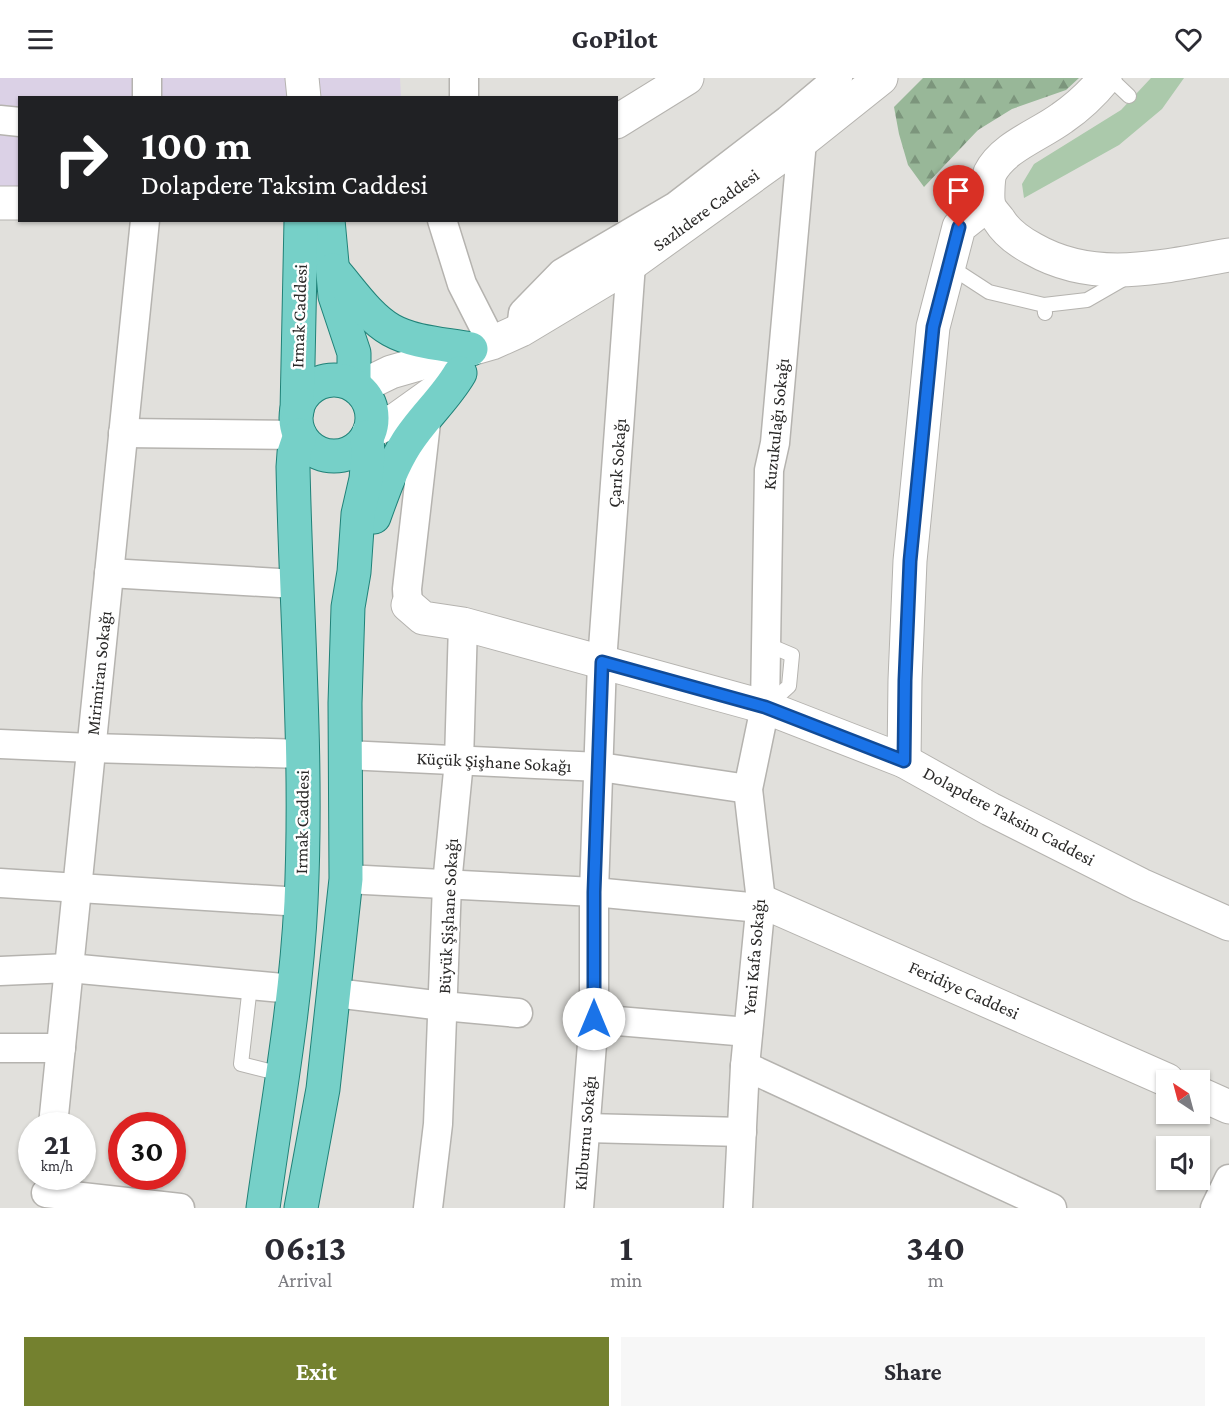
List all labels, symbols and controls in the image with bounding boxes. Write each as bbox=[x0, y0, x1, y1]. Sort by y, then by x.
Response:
icon: menu bbox=[24, 23, 57, 56]
icon: heart bbox=[1172, 23, 1205, 56]
text: GoPilot bbox=[572, 24, 657, 54]
icon: right bbox=[42, 120, 120, 198]
text: 100 m bbox=[141, 121, 251, 168]
street label: Sazlıdere Caddesi bbox=[649, 165, 763, 255]
pin bbox=[933, 165, 984, 227]
text: Dolapdere Taksim Caddesi bbox=[141, 170, 428, 200]
icon: arrive bbox=[942, 174, 975, 207]
street label: Irmak Caddesi bbox=[287, 263, 311, 368]
street label: Kuzukulağı Sokağı bbox=[759, 357, 793, 491]
street label: Çarık Sokağı bbox=[604, 417, 630, 508]
street label: Mirimiran Sokağı bbox=[83, 610, 116, 736]
street label: Küçük Şişhane Sokağı bbox=[416, 748, 572, 776]
street label: Dolapdere Taksim Caddesi bbox=[920, 762, 1098, 870]
street label: Irmak Caddesi bbox=[291, 769, 313, 874]
street label: Büyük Şişhane Sokağı bbox=[434, 837, 462, 994]
street label: Yeni Kafa Sokağı bbox=[739, 898, 769, 1016]
street label: Feridiye Caddesi bbox=[906, 957, 1023, 1023]
position arrow bbox=[562, 987, 626, 1051]
north arrow bbox=[1156, 1070, 1210, 1124]
map controls bbox=[1156, 1070, 1210, 1190]
street label: Kılburnu Sokağı bbox=[570, 1074, 600, 1191]
speed limit sign: 30 bbox=[108, 1112, 186, 1190]
text: 21 bbox=[44, 1127, 70, 1160]
button: sound bbox=[1156, 1136, 1210, 1190]
text: km/h bbox=[41, 1158, 73, 1174]
text: 06:13 bbox=[264, 1228, 346, 1268]
text: 1 bbox=[620, 1228, 633, 1268]
text: 340 bbox=[906, 1228, 965, 1268]
text: Arrival bbox=[278, 1269, 332, 1291]
text: min bbox=[610, 1269, 642, 1291]
text: m bbox=[928, 1269, 944, 1291]
button: Exit bbox=[24, 1337, 609, 1406]
button: Share bbox=[621, 1337, 1205, 1406]

